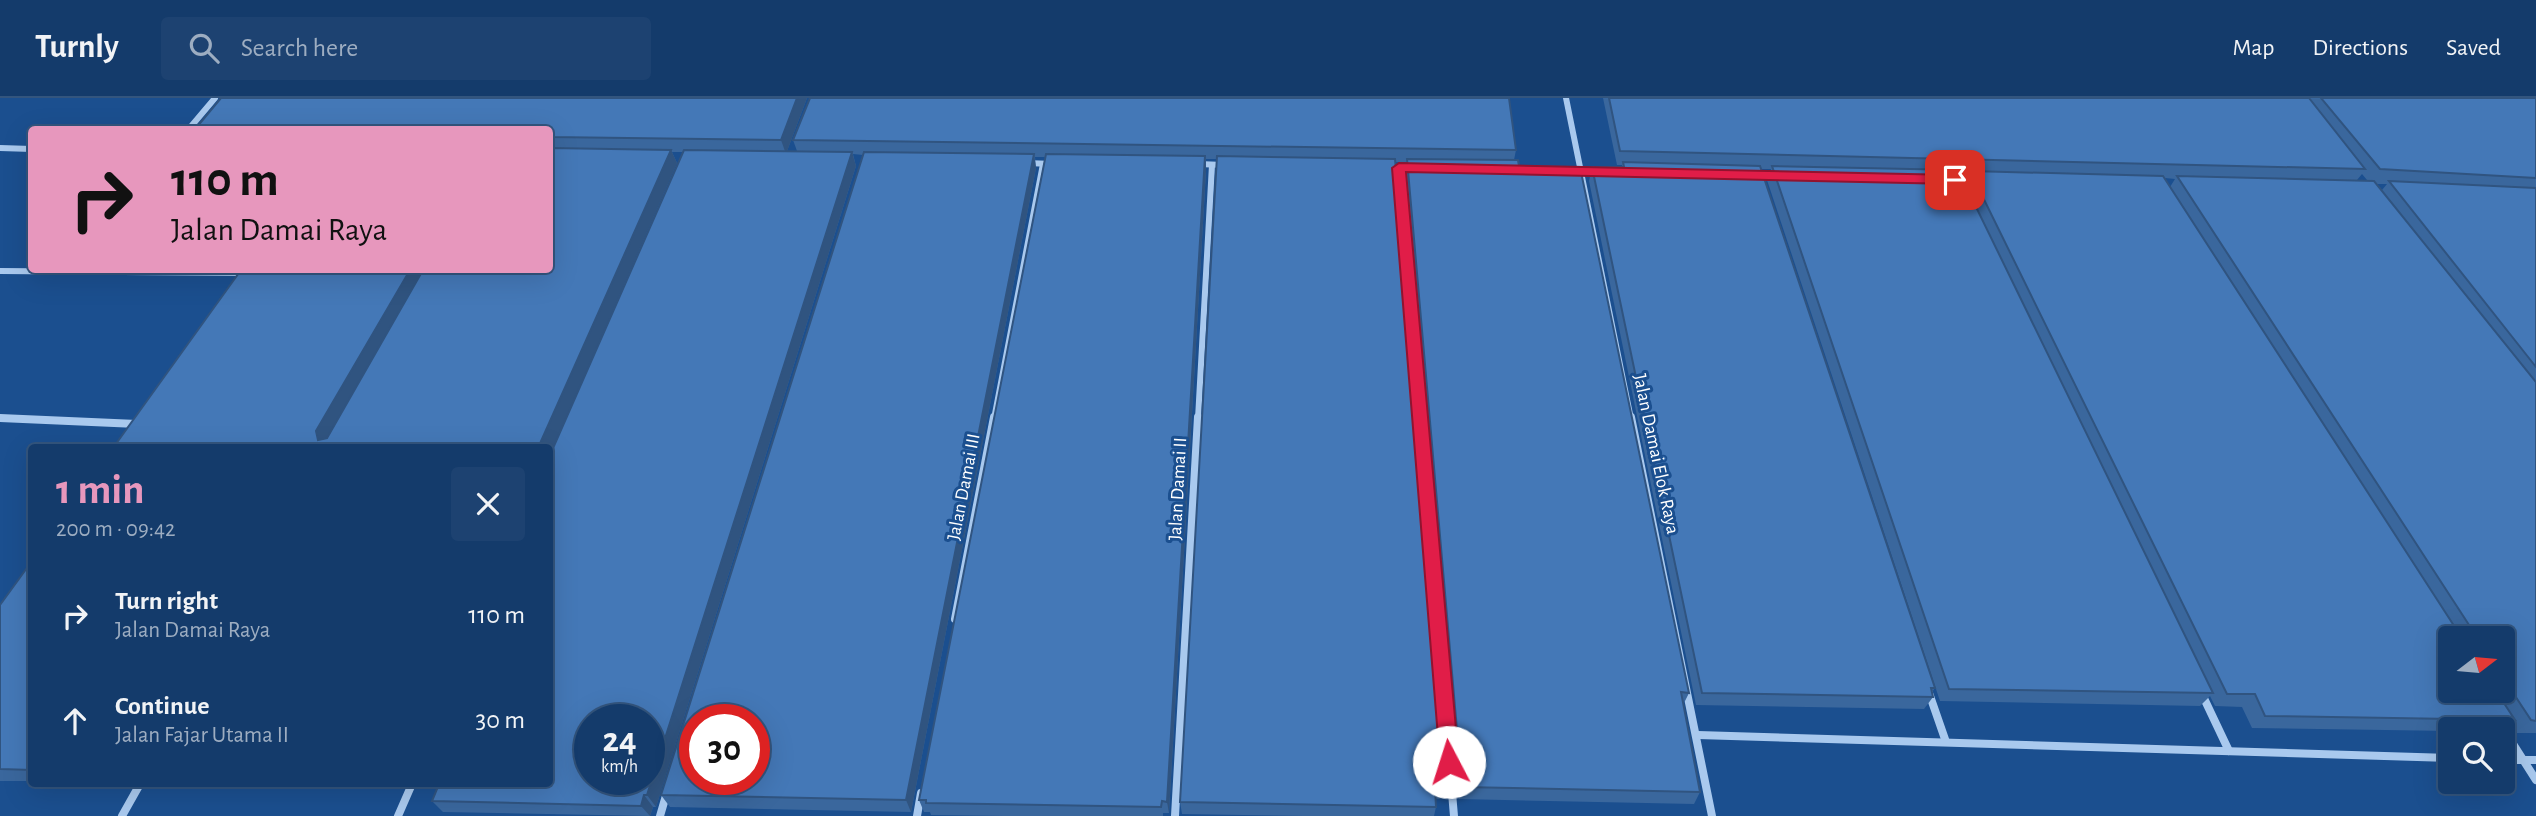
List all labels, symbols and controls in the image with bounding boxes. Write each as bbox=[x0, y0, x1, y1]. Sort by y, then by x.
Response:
search box bbox=[161, 17, 651, 80]
icon: search bbox=[185, 29, 223, 67]
text: Turnly bbox=[35, 31, 119, 64]
text: Search here bbox=[241, 35, 358, 61]
text: Map bbox=[2232, 36, 2274, 60]
text: Directions bbox=[2312, 36, 2408, 60]
text: Saved bbox=[2446, 36, 2501, 60]
pin bbox=[1925, 150, 1985, 210]
icon: right bbox=[56, 154, 147, 245]
text: 110 m bbox=[171, 156, 279, 205]
icon: arrive bbox=[1936, 161, 1974, 199]
text: Jalan Damai Raya bbox=[171, 214, 387, 246]
street label: Jalan Damai Elok Raya bbox=[1630, 372, 1682, 536]
street label: Jalan Damai III bbox=[944, 432, 984, 542]
street label: Jalan Damai II bbox=[1166, 437, 1190, 541]
button: close bbox=[451, 467, 525, 541]
text: 1 min bbox=[56, 469, 145, 511]
text: 200 m · 09:42 bbox=[56, 518, 176, 541]
text: Turn right bbox=[115, 588, 218, 614]
icon: right bbox=[56, 597, 94, 635]
text: 110 m bbox=[468, 602, 525, 628]
text: Jalan Damai Raya bbox=[115, 619, 270, 642]
north arrow bbox=[2438, 626, 2515, 704]
map controls bbox=[2438, 626, 2515, 794]
text: Continue bbox=[115, 693, 210, 719]
icon: ahead bbox=[56, 702, 94, 740]
speed limit sign: 30 bbox=[679, 704, 770, 795]
text: 30 m bbox=[475, 707, 525, 733]
button: search bbox=[2438, 717, 2515, 794]
text: 24 bbox=[602, 723, 637, 758]
text: Jalan Fajar Utama II bbox=[115, 724, 289, 747]
position arrow bbox=[1412, 725, 1486, 799]
text: km/h bbox=[601, 758, 638, 776]

